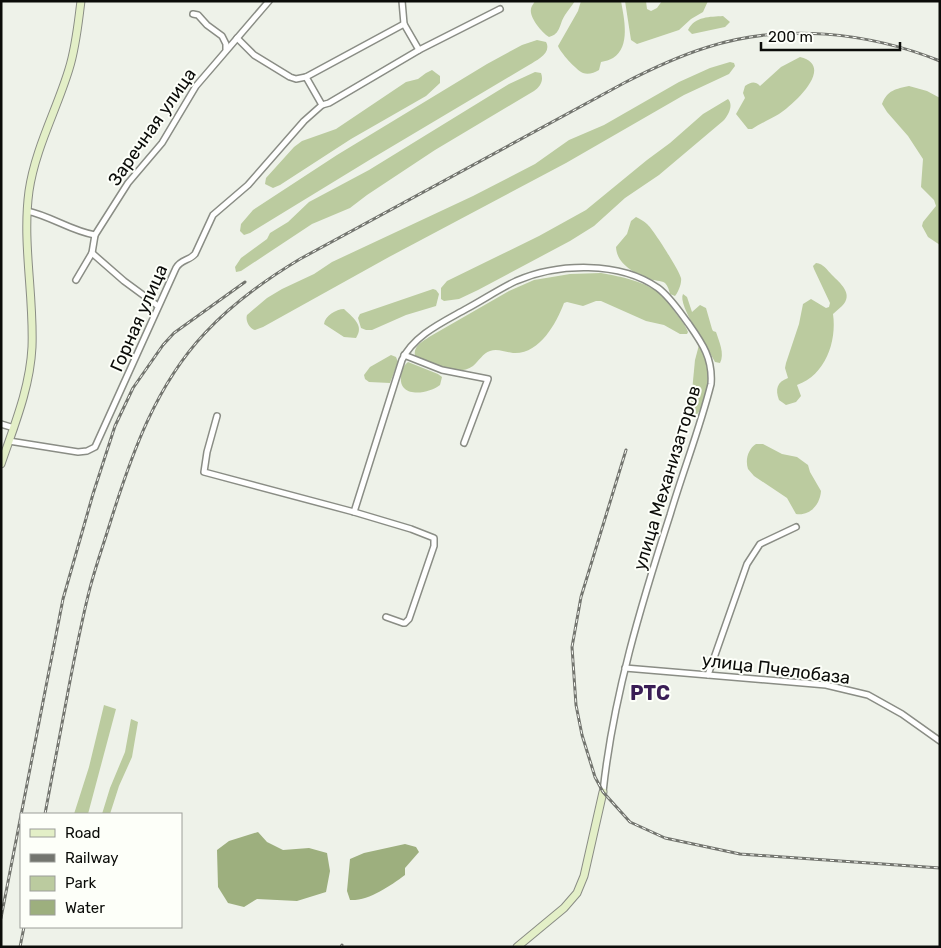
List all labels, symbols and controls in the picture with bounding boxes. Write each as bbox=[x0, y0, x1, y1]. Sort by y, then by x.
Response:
scale bar bbox=[761, 20, 900, 52]
text: 200 m bbox=[768, 28, 813, 46]
street label: Заречная улица bbox=[103, 64, 201, 190]
street label: Горная улица bbox=[106, 261, 172, 375]
street label: улица Механизаторов bbox=[628, 383, 706, 573]
street label: улица Пчелобаза bbox=[701, 649, 851, 689]
district label: РТС bbox=[630, 681, 670, 705]
legend bbox=[20, 813, 182, 928]
text: Road bbox=[65, 824, 101, 842]
text: Railway bbox=[65, 849, 119, 867]
text: Park bbox=[65, 874, 96, 892]
text: Water bbox=[65, 899, 105, 917]

